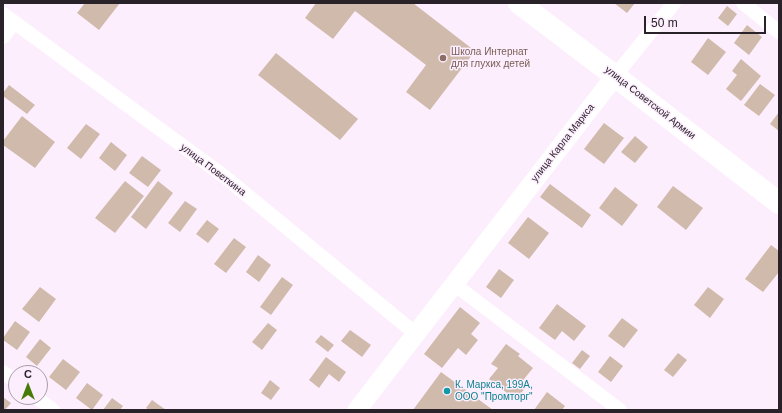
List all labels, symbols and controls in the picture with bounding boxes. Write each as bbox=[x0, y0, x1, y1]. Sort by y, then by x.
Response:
scale bar bbox=[646, 8, 768, 34]
text: 50 m bbox=[651, 16, 678, 30]
place label: Школа Интернат для глухих детей bbox=[451, 46, 530, 70]
marker: Школа Интернат для глухих детей bbox=[438, 53, 448, 63]
street label: улица Советской Армии bbox=[602, 64, 698, 142]
street label: улица Карла Маркса bbox=[529, 102, 597, 184]
street label: улица Поветкина bbox=[178, 141, 248, 199]
north arrow bbox=[8, 365, 48, 405]
text: С bbox=[24, 368, 32, 380]
place label: К. Маркса, 199А, ООО "Промторг" bbox=[455, 379, 533, 402]
marker: К. Маркса, 199А, ООО "Промторг" bbox=[442, 386, 452, 396]

